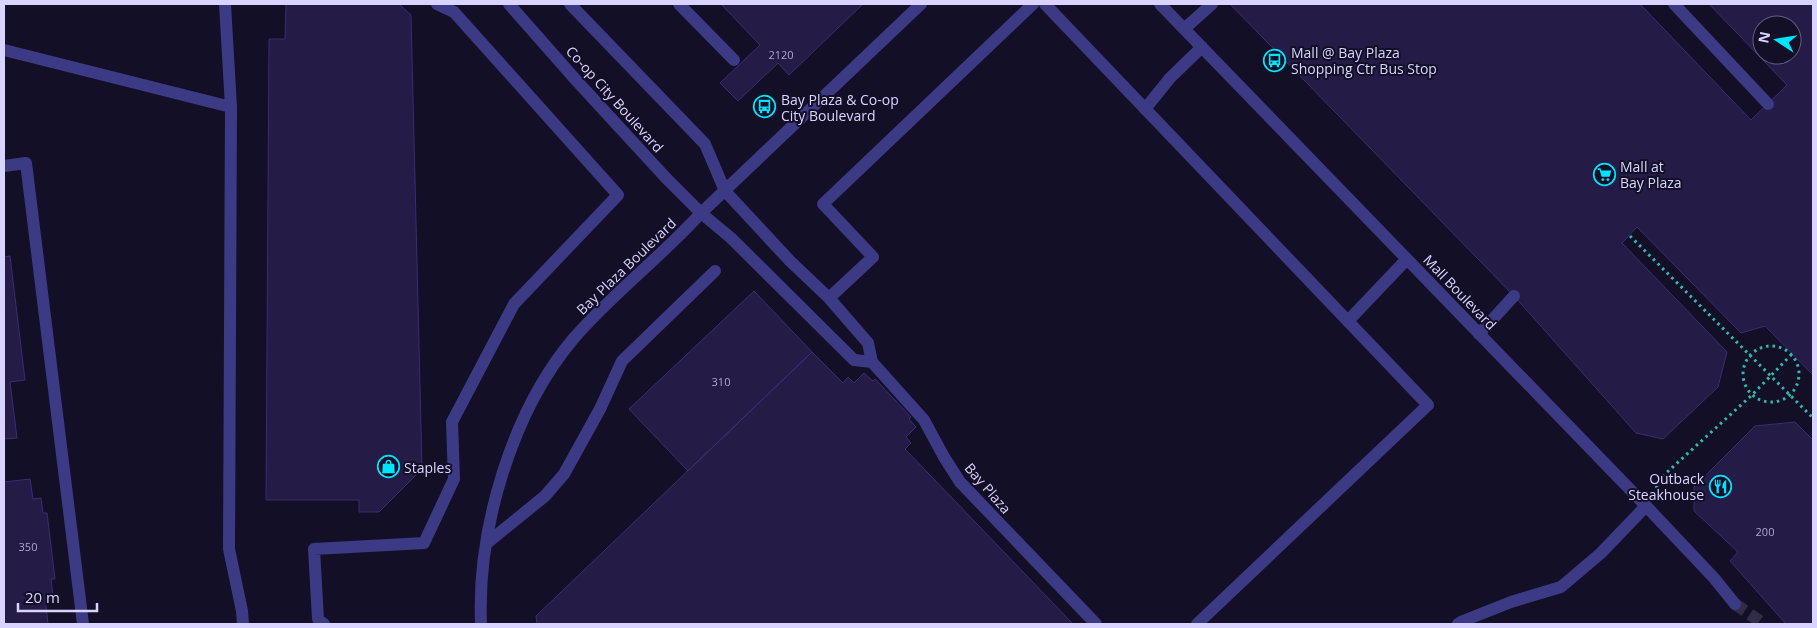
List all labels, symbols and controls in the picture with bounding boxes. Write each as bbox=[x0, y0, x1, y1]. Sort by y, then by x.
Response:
north arrow bbox=[1752, 15, 1802, 65]
text: N bbox=[1753, 30, 1774, 45]
street label: Co-op City Boulevard bbox=[562, 42, 668, 156]
place label: Mall @ Bay Plaza Shopping Ctr Bus Stop bbox=[1291, 43, 1437, 78]
house number: 2120 bbox=[768, 47, 794, 62]
bus stop icon: Mall @ Bay Plaza Shopping Ctr Bus Stop bbox=[1263, 48, 1287, 72]
place label: Bay Plaza & Co-op City Boulevard bbox=[781, 90, 899, 125]
bus stop icon: Bay Plaza & Co-op City Boulevard bbox=[753, 95, 777, 119]
place label: Mall at Bay Plaza bbox=[1620, 157, 1682, 192]
supermarket icon: Mall at Bay Plaza bbox=[1592, 162, 1616, 186]
street label: Bay Plaza Boulevard bbox=[572, 213, 680, 319]
street label: Mall Boulevard bbox=[1419, 250, 1501, 334]
house number: 310 bbox=[712, 374, 730, 389]
shop icon: Staples bbox=[376, 455, 400, 479]
place label: Staples bbox=[404, 458, 451, 477]
street label: Bay Plaza bbox=[961, 459, 1015, 517]
place label: Outback Steakhouse bbox=[1628, 469, 1705, 504]
restaurant icon: Outback Steakhouse bbox=[1708, 474, 1732, 498]
house number: 200 bbox=[1756, 524, 1774, 539]
house number: 350 bbox=[19, 539, 37, 554]
scale bar bbox=[18, 580, 96, 612]
text: 20 m bbox=[25, 587, 60, 607]

